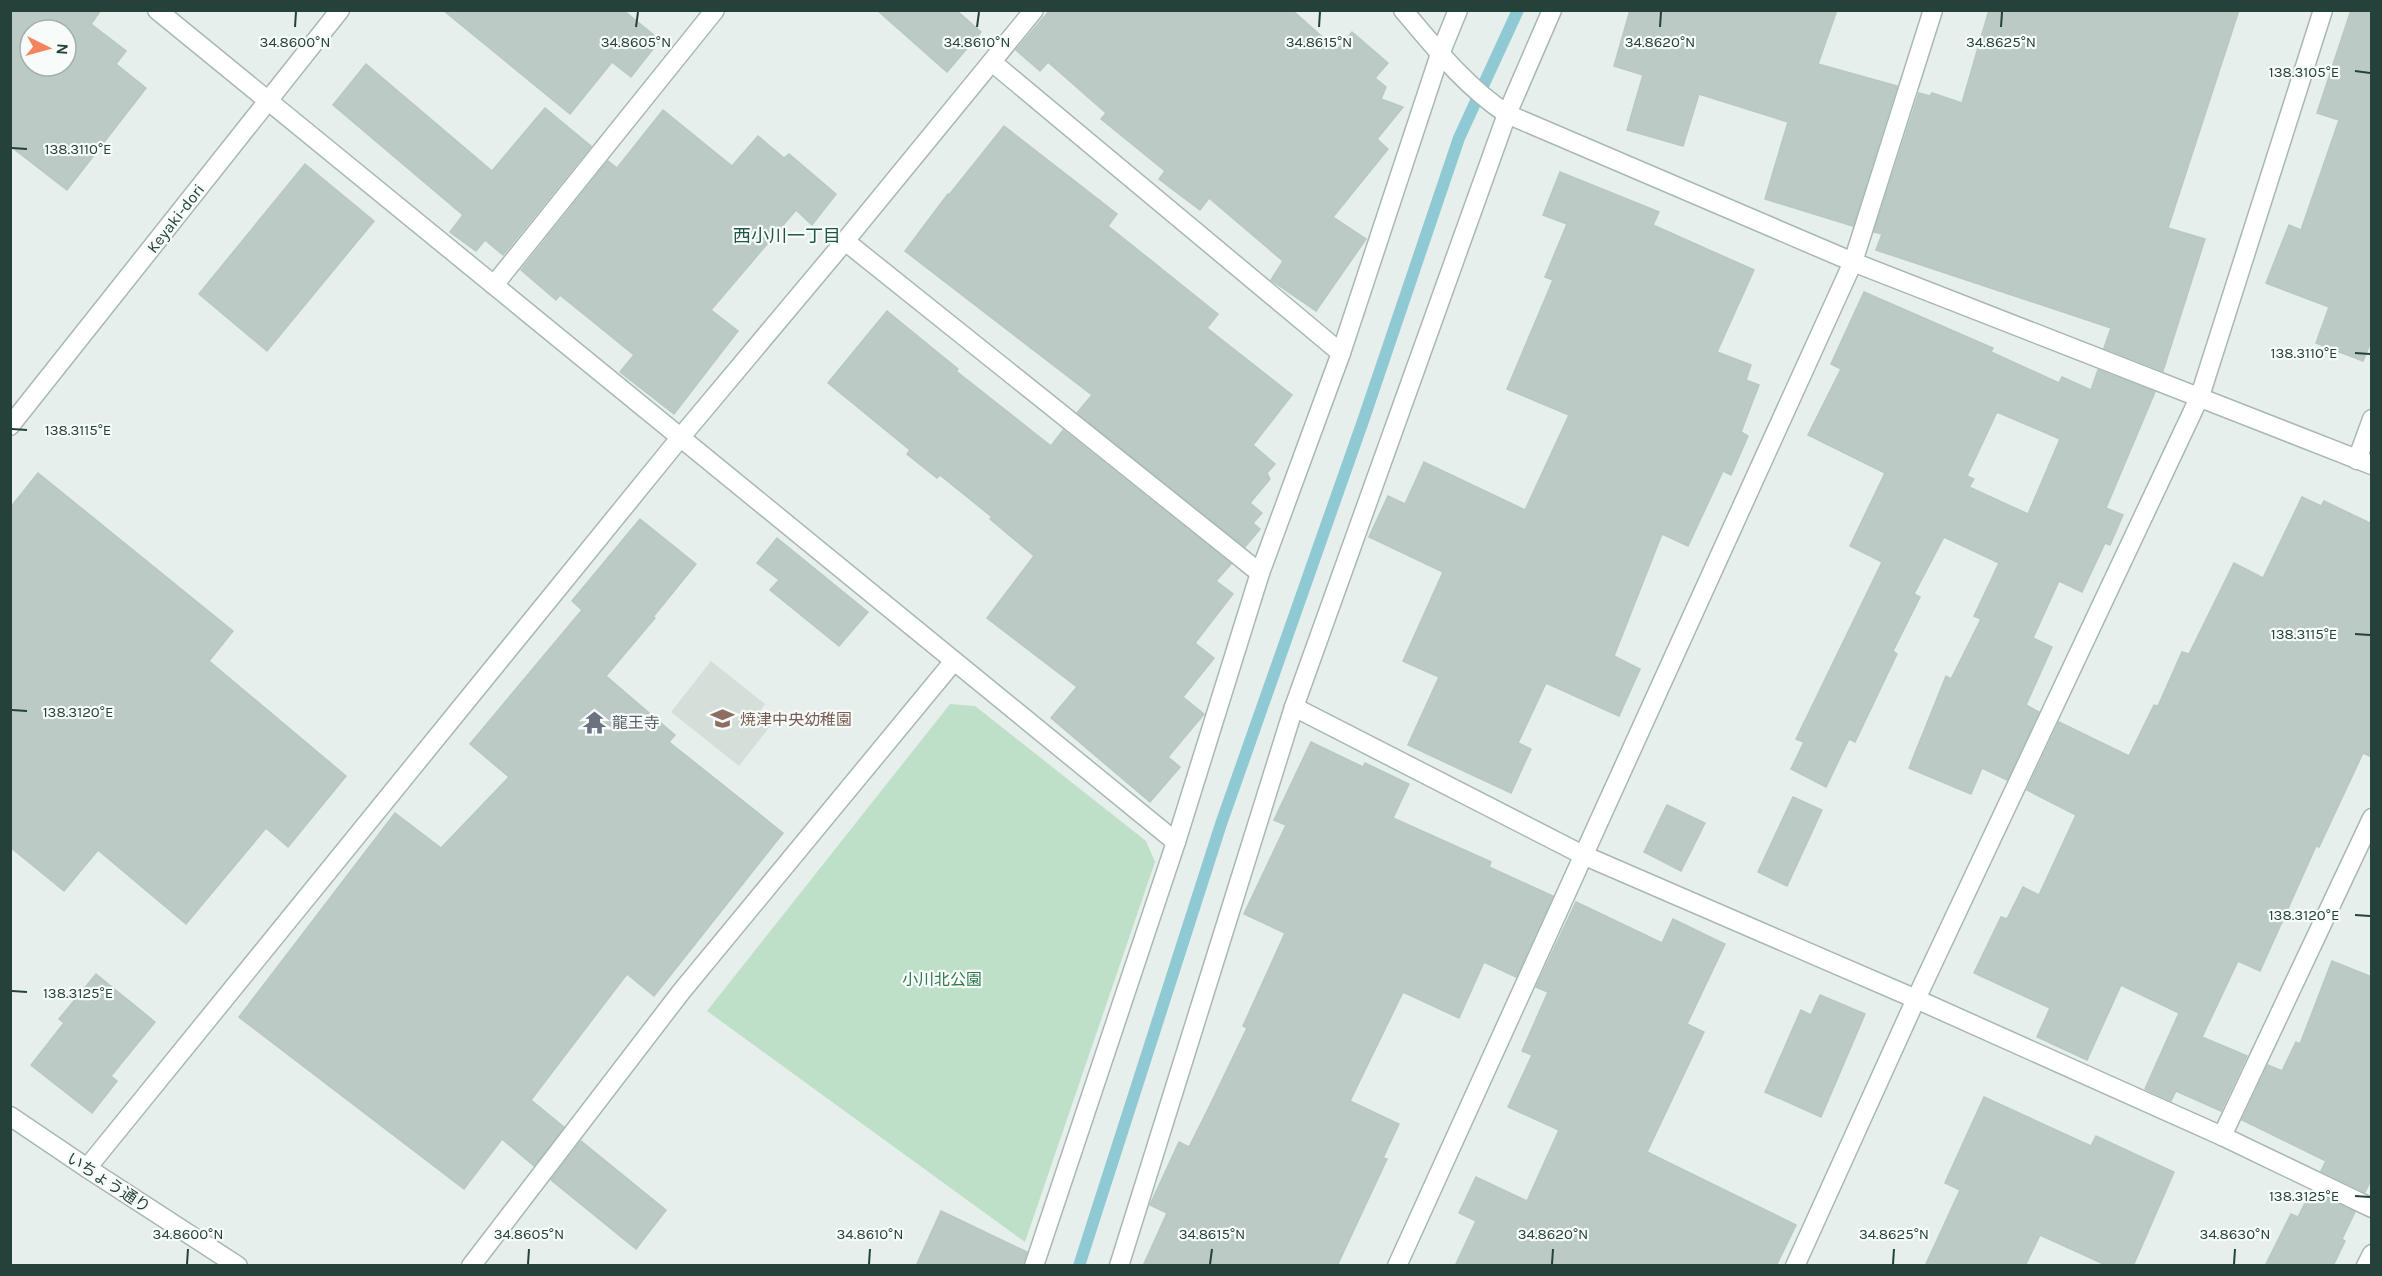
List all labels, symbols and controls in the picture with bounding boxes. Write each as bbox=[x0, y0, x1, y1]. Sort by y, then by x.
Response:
north arrow bbox=[18, 18, 78, 78]
text: 34.8600°N bbox=[260, 33, 330, 51]
text: 34.8605°N bbox=[601, 33, 671, 51]
text: 34.8610°N bbox=[944, 33, 1010, 51]
text: 34.8615°N bbox=[1286, 33, 1352, 51]
text: 34.8620°N bbox=[1625, 33, 1695, 51]
text: 34.8625°N bbox=[1966, 33, 2036, 51]
text: N bbox=[52, 43, 72, 56]
text: 138.3105°E bbox=[2269, 63, 2339, 81]
text: 138.3110°E bbox=[45, 140, 111, 158]
street label: Keyaki-dori bbox=[143, 180, 208, 257]
district label: 西小川一丁目 bbox=[733, 225, 841, 247]
text: 138.3110°E bbox=[2271, 344, 2337, 362]
text: 138.3115°E bbox=[45, 421, 111, 439]
text: 138.3115°E bbox=[2271, 625, 2337, 643]
text: 138.3120°E bbox=[43, 703, 113, 721]
school or university icon: 焼津中央幼稚園 bbox=[709, 706, 735, 732]
temple icon: 龍王寺 bbox=[581, 709, 607, 735]
place label: 焼津中央幼稚園 bbox=[740, 710, 852, 729]
place label: 龍王寺 bbox=[612, 713, 660, 732]
text: 138.3120°E bbox=[2269, 906, 2339, 924]
park label: 小川北公園 bbox=[902, 970, 982, 989]
text: 138.3125°E bbox=[43, 984, 113, 1002]
street label: いちょう通り bbox=[63, 1148, 154, 1217]
text: 138.3125°E bbox=[2269, 1187, 2339, 1205]
text: 34.8600°N bbox=[153, 1225, 223, 1243]
text: 34.8605°N bbox=[494, 1225, 564, 1243]
text: 34.8610°N bbox=[837, 1225, 903, 1243]
text: 34.8615°N bbox=[1179, 1225, 1245, 1243]
text: 34.8620°N bbox=[1518, 1225, 1588, 1243]
text: 34.8625°N bbox=[1859, 1225, 1929, 1243]
text: 34.8630°N bbox=[2200, 1225, 2270, 1243]

